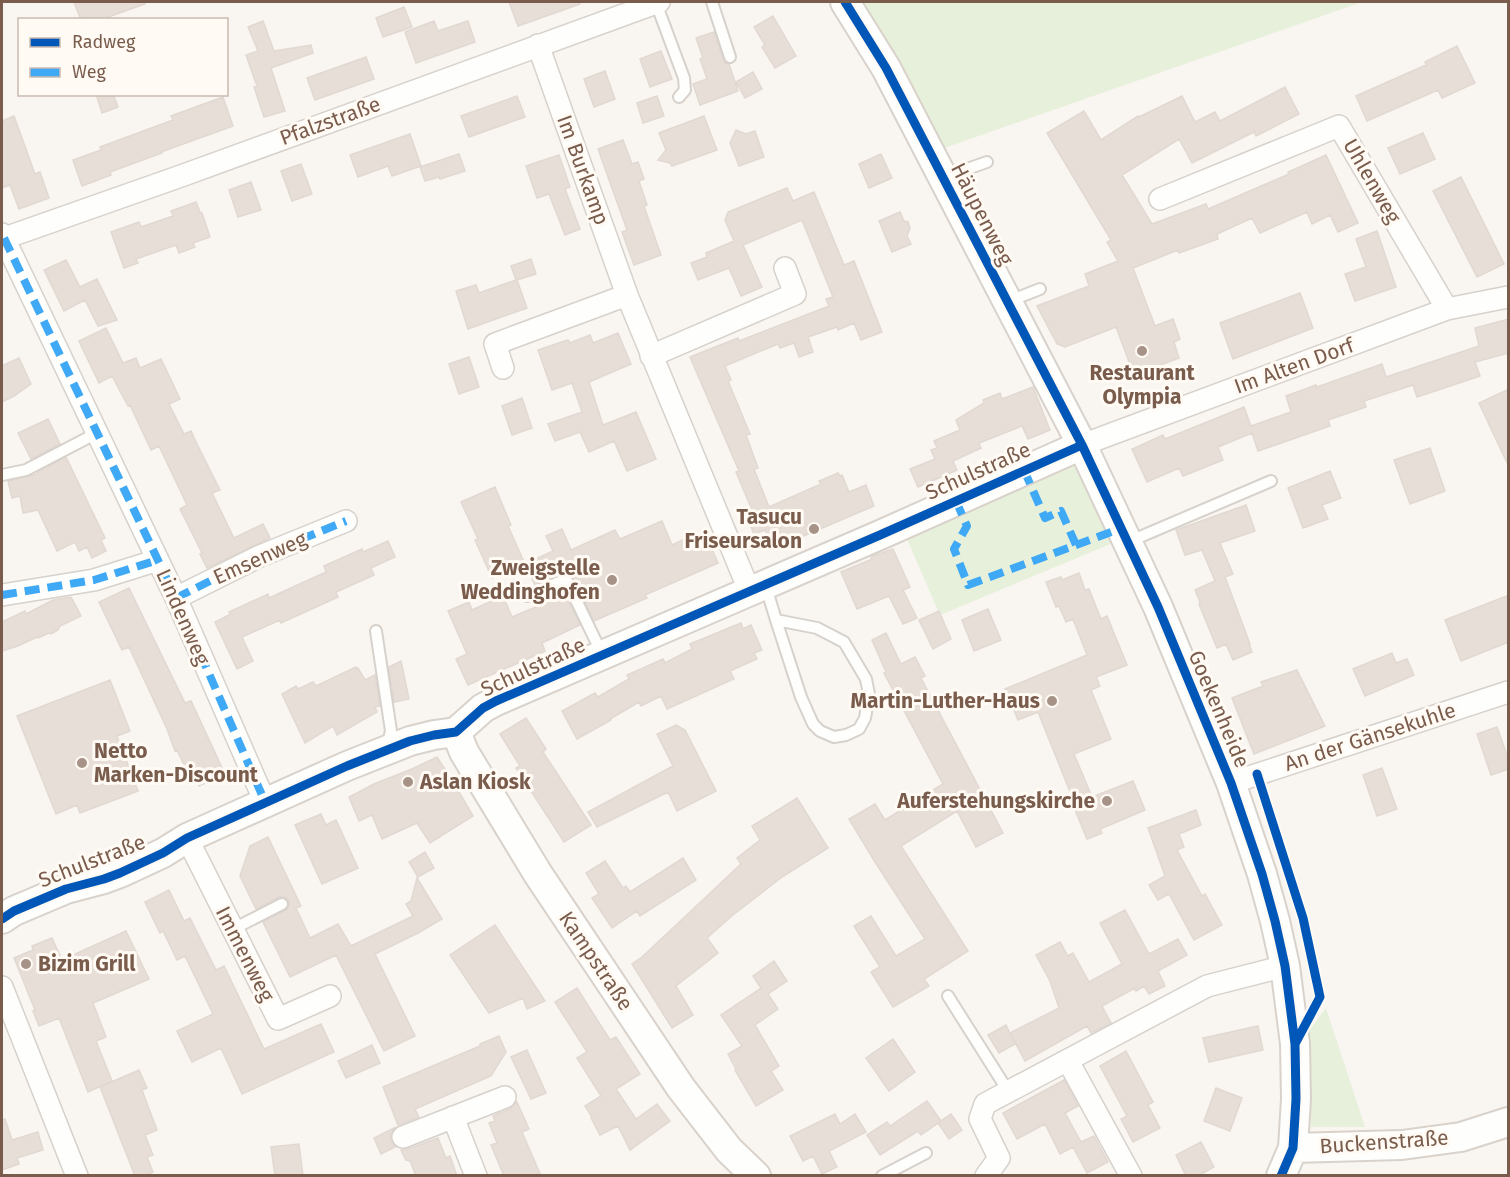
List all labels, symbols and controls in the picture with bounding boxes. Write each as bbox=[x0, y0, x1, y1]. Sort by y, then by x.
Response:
legend bbox=[18, 18, 228, 96]
text: Radweg bbox=[72, 31, 136, 53]
text: Weg bbox=[72, 61, 106, 83]
street label: Pfalzstraße bbox=[276, 91, 384, 151]
street label: Im Burkamp bbox=[551, 111, 615, 229]
street label: Uhlenweg bbox=[1337, 134, 1407, 228]
street label: Häupenweg bbox=[945, 158, 1019, 270]
street label: Im Alten Dorf bbox=[1231, 332, 1359, 400]
marker: Restaurant Olympia bbox=[1135, 344, 1149, 358]
place label: Restaurant Olympia bbox=[1089, 360, 1195, 410]
street label: Schulstraße bbox=[921, 436, 1035, 506]
place label: Tasucu Friseursalon bbox=[685, 504, 802, 554]
marker: Tasucu Friseursalon bbox=[807, 522, 821, 536]
street label: Emsenweg bbox=[209, 526, 311, 590]
place label: Zweigstelle Weddinghofen bbox=[461, 555, 600, 605]
street label: Lindenweg bbox=[150, 565, 216, 669]
marker: Zweigstelle Weddinghofen bbox=[605, 573, 619, 587]
street label: Schulstraße bbox=[477, 631, 589, 703]
street label: Goekenheide bbox=[1183, 646, 1255, 772]
place label: Martin-Luther-Haus bbox=[851, 688, 1040, 714]
marker: Martin-Luther-Haus bbox=[1045, 694, 1059, 708]
street label: An der Gänsekuhle bbox=[1281, 697, 1459, 777]
place label: Netto Marken-Discount bbox=[94, 738, 259, 788]
marker: Netto Marken-Discount bbox=[75, 756, 89, 770]
place label: Aslan Kiosk bbox=[419, 769, 531, 795]
marker: Aslan Kiosk bbox=[401, 775, 415, 789]
place label: Auferstehungskirche bbox=[896, 788, 1095, 814]
marker: Auferstehungskirche bbox=[1100, 794, 1114, 808]
street label: Schulstraße bbox=[35, 829, 149, 893]
street label: Immenweg bbox=[210, 902, 280, 1006]
street label: Kampstraße bbox=[553, 906, 639, 1016]
place label: Bizim Grill bbox=[38, 951, 136, 977]
marker: Bizim Grill bbox=[19, 957, 33, 971]
street label: Buckenstraße bbox=[1319, 1125, 1449, 1159]

